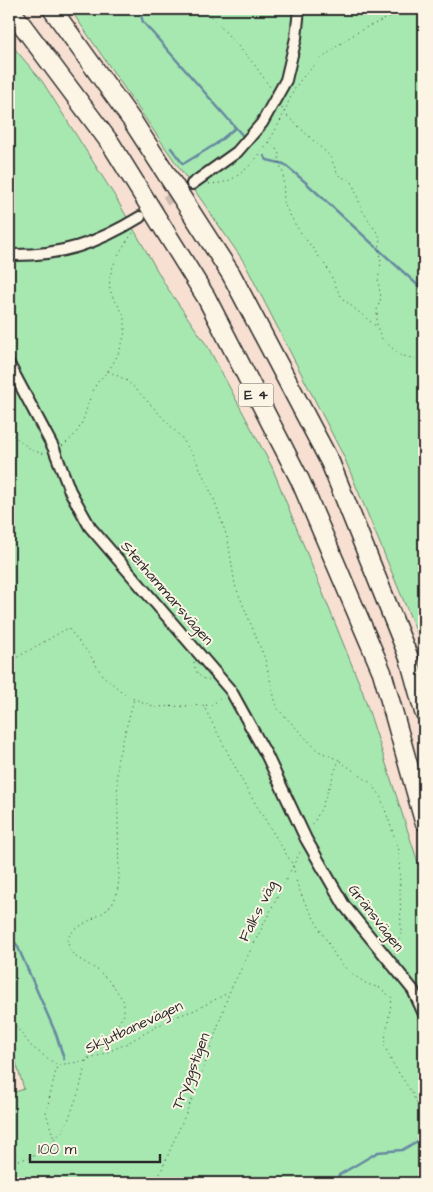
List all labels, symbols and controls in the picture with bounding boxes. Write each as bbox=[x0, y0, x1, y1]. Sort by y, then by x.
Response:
road number: E 4 bbox=[238, 384, 274, 406]
street label: Stenhammarsvägen bbox=[115, 536, 219, 651]
street label: Falks väg bbox=[234, 876, 283, 946]
street label: Gränsvägen bbox=[342, 880, 409, 957]
street label: Skjutbanevägen bbox=[82, 995, 187, 1060]
street label: Tryggstigen bbox=[167, 1029, 216, 1113]
scale bar bbox=[30, 1132, 160, 1164]
text: 100 m bbox=[38, 1139, 77, 1160]

